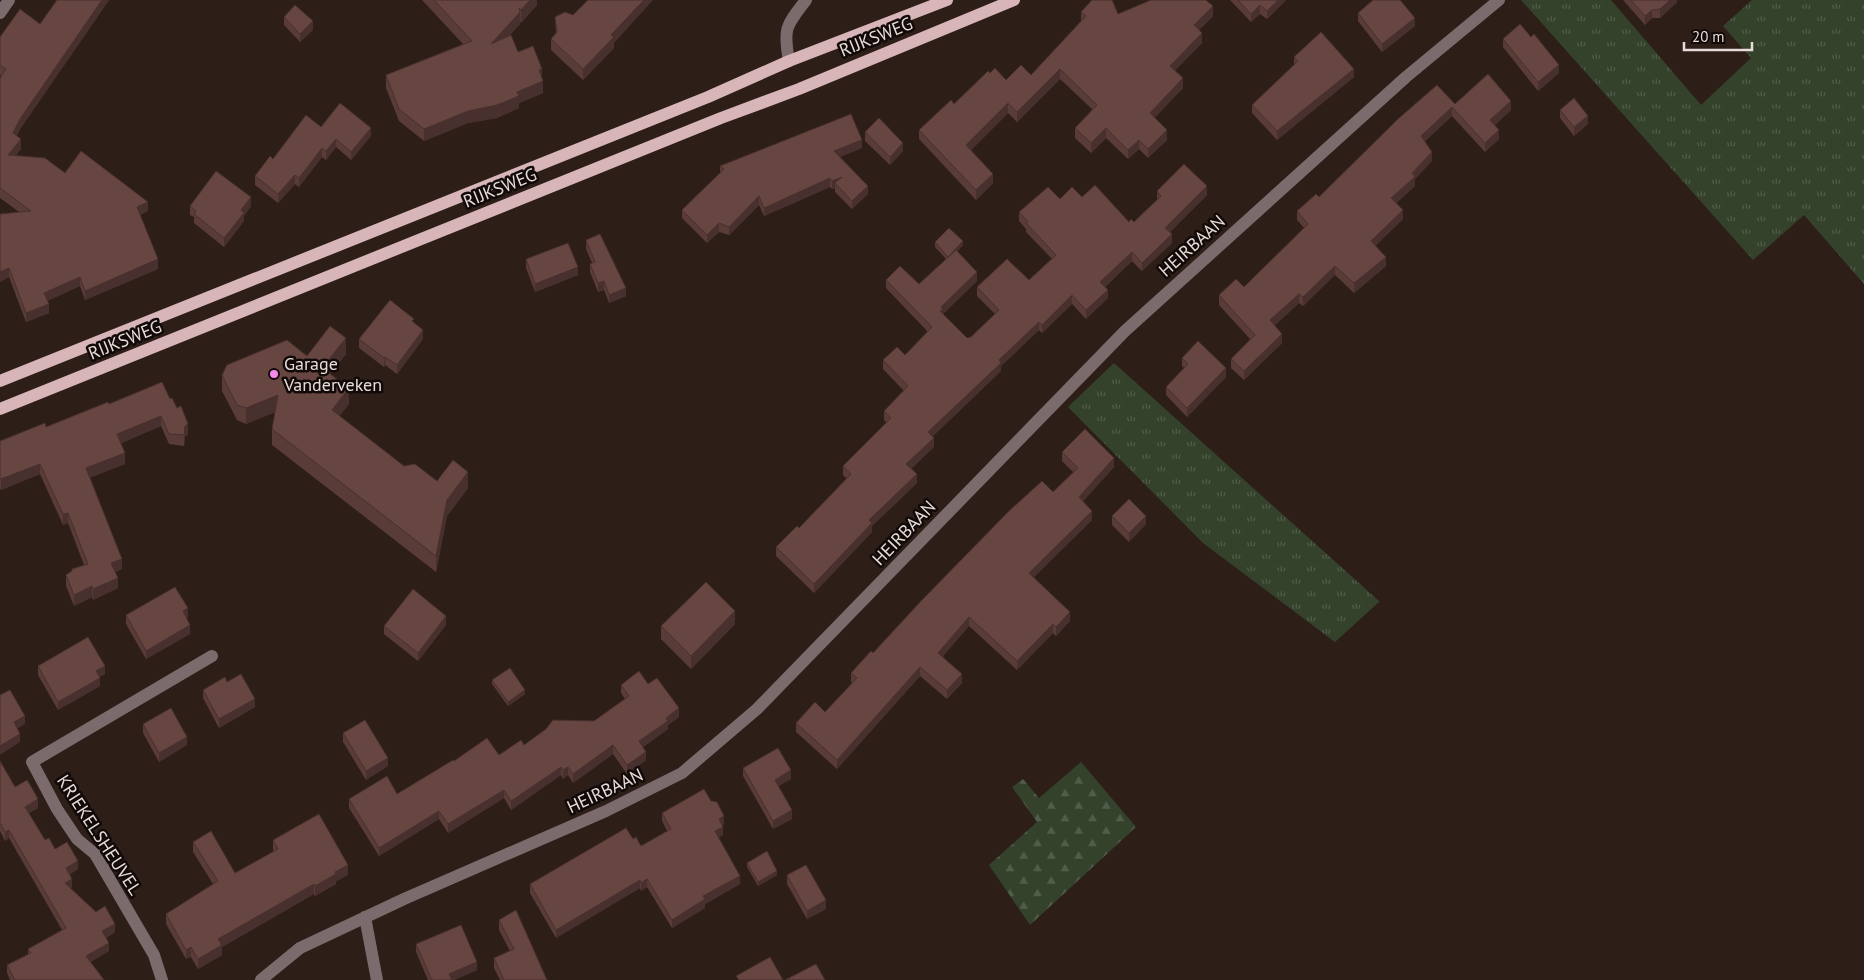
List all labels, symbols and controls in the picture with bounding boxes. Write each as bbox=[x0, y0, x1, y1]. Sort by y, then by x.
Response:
street label: RIJKSWEG bbox=[836, 11, 916, 62]
scale bar bbox=[1684, 20, 1752, 52]
text: 20 m bbox=[1692, 27, 1725, 46]
street label: RIJKSWEG bbox=[460, 162, 540, 213]
street label: HEIRBAAN bbox=[1154, 210, 1230, 281]
street label: RIJKSWEG bbox=[85, 314, 165, 365]
place label: Garage Vanderveken bbox=[283, 352, 382, 396]
marker: Garage Vanderveken bbox=[268, 368, 280, 380]
street label: HEIRBAAN bbox=[867, 495, 940, 570]
street label: HEIRBAAN bbox=[563, 763, 647, 818]
street label: KRIEKELSHEUVEL bbox=[52, 770, 147, 899]

